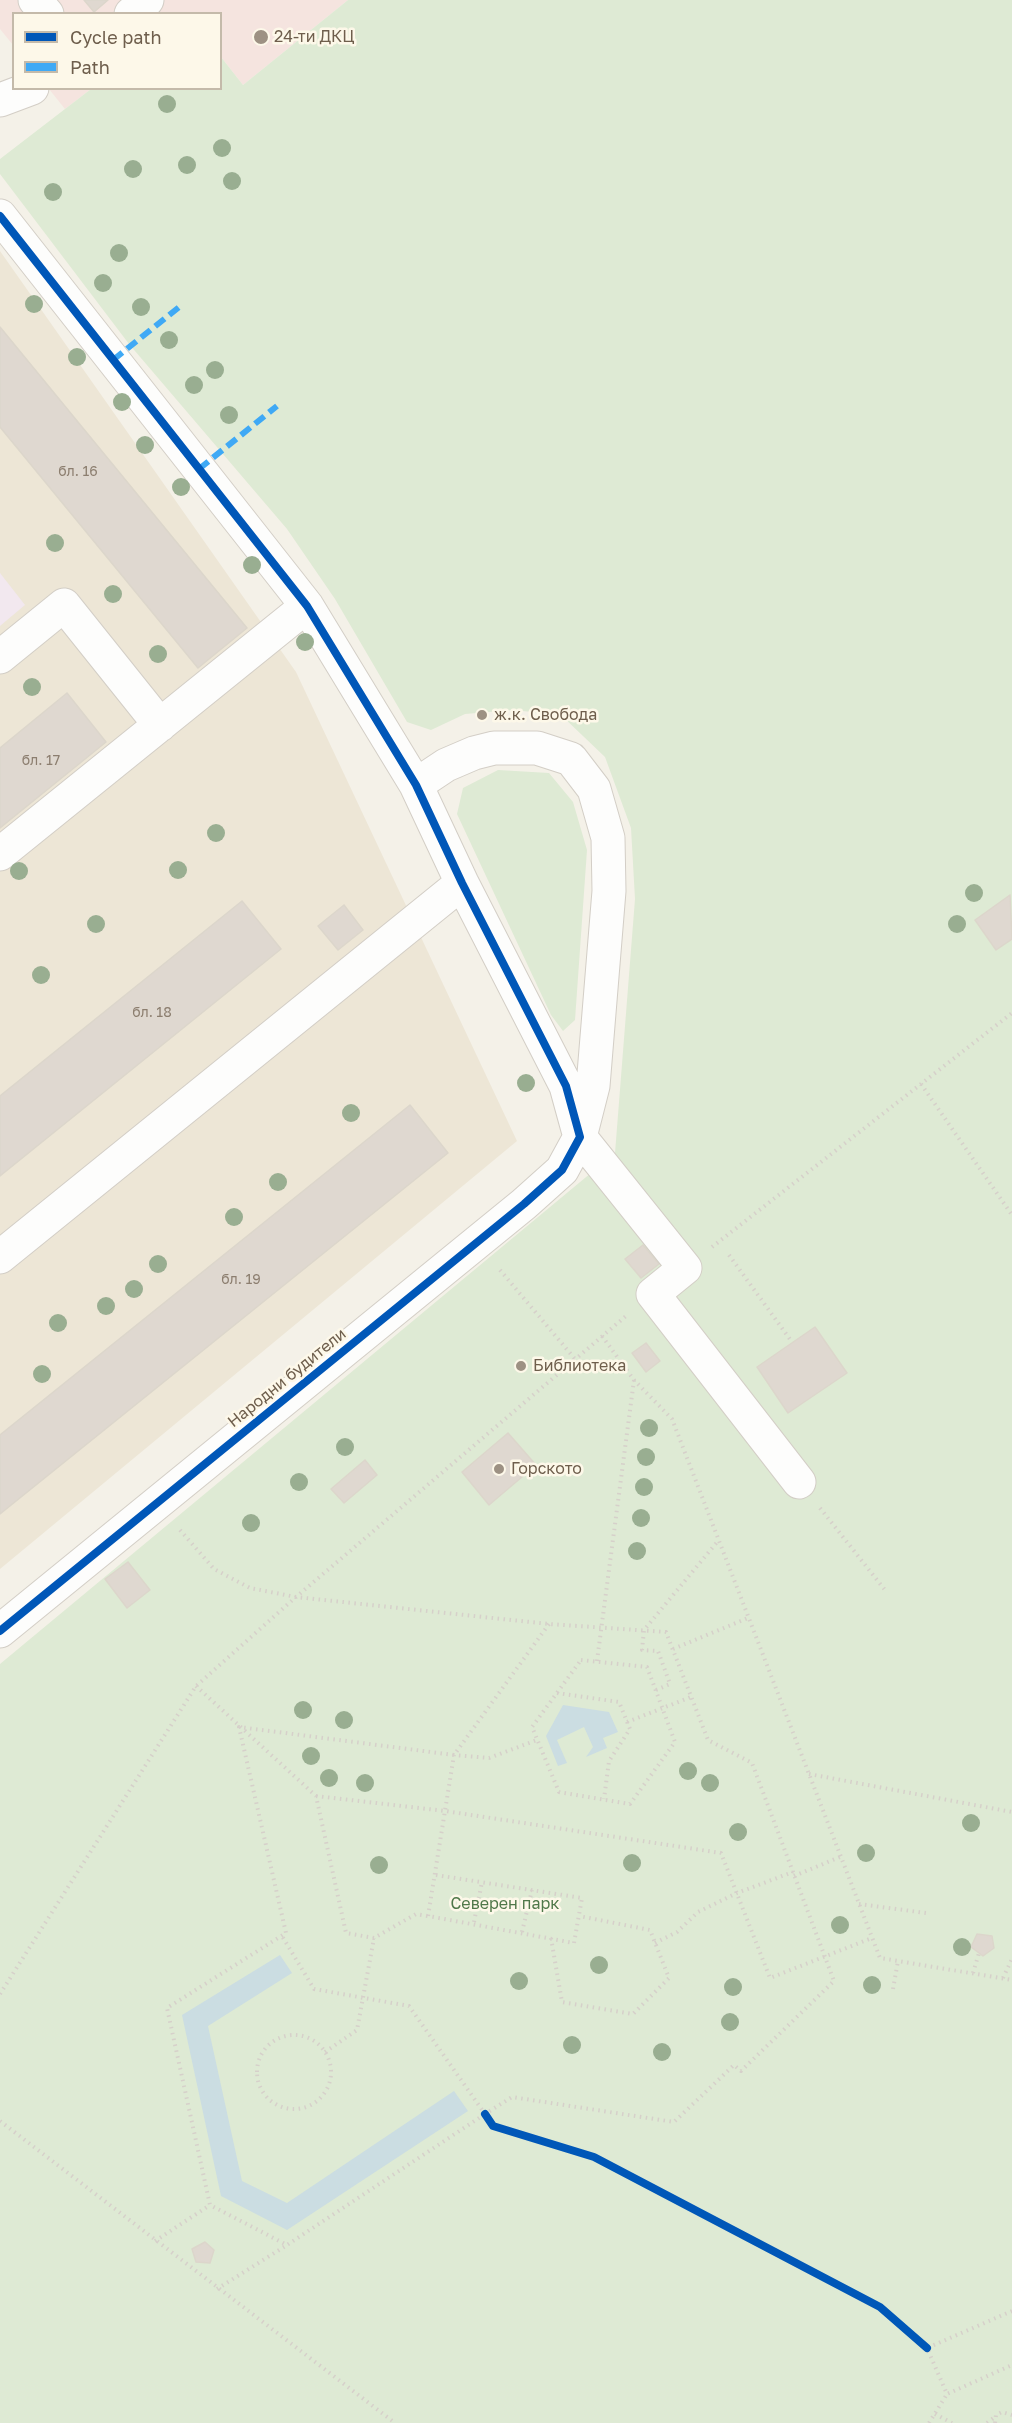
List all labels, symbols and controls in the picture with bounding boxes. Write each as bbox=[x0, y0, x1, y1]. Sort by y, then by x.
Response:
legend bbox=[12, 12, 222, 90]
text: Cycle path bbox=[70, 26, 162, 48]
place label: 24-ти ДКЦ bbox=[274, 27, 355, 47]
marker: 24-ти ДКЦ bbox=[252, 28, 270, 46]
text: Path bbox=[70, 56, 110, 78]
house number: бл. 16 bbox=[58, 464, 98, 480]
place label: ж.к. Свобода bbox=[494, 705, 597, 725]
marker: ж.к. Свобода bbox=[475, 708, 489, 722]
house number: бл. 17 bbox=[22, 753, 60, 769]
house number: бл. 18 bbox=[132, 1005, 172, 1021]
house number: бл. 19 bbox=[221, 1272, 261, 1288]
street label: Народни будители bbox=[224, 1324, 350, 1432]
place label: Библиотека bbox=[533, 1356, 626, 1376]
marker: Библиотека bbox=[514, 1359, 528, 1373]
place label: Горското bbox=[511, 1459, 582, 1479]
marker: Горското bbox=[492, 1462, 506, 1476]
park label: Северен парк bbox=[450, 1894, 560, 1914]

